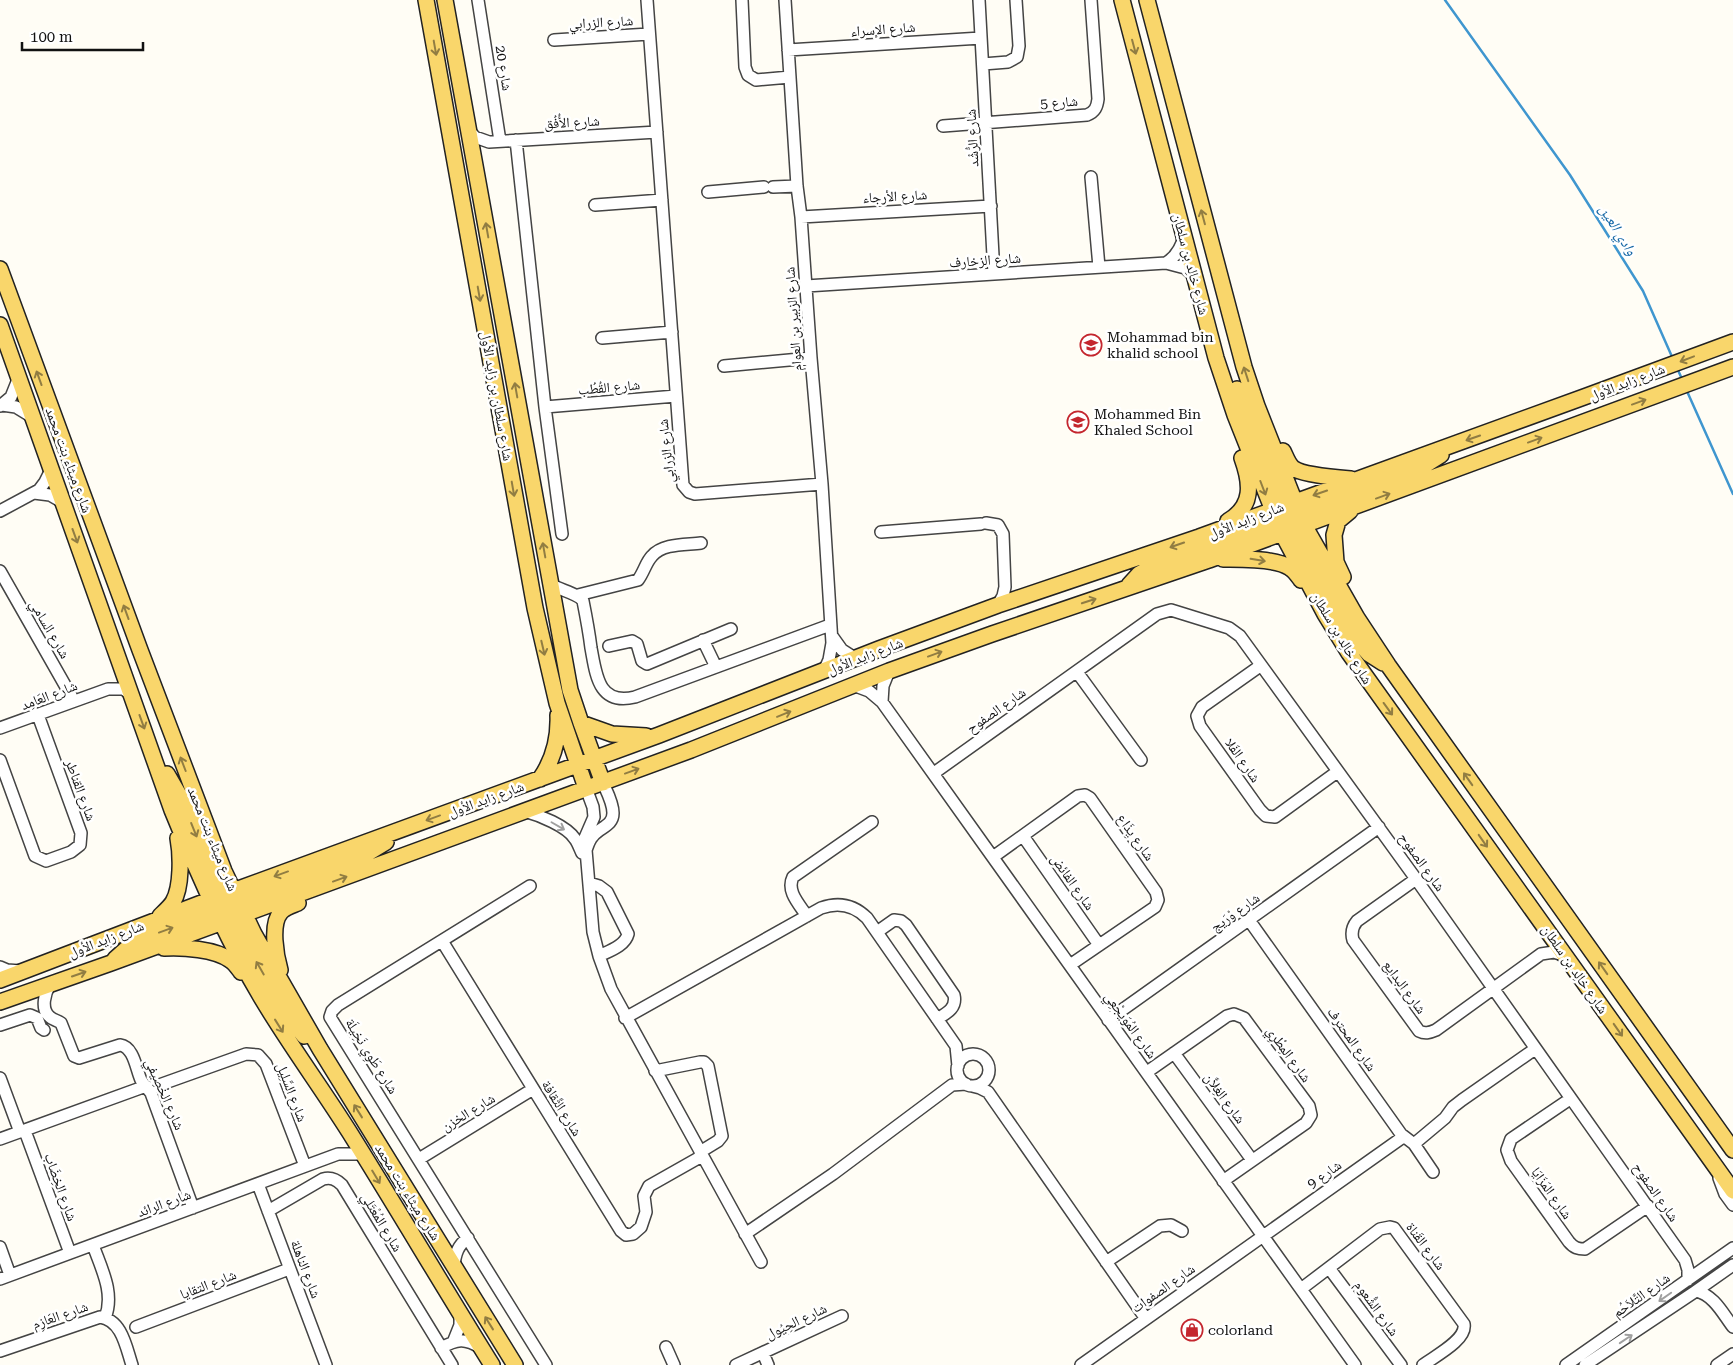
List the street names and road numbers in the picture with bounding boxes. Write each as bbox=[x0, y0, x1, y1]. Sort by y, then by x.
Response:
street label: شارع الزرابي bbox=[568, 12, 634, 35]
street label: شارع الإسراء bbox=[850, 19, 916, 41]
street label: شارع 20 bbox=[491, 44, 515, 92]
street label: شارع 5 bbox=[1039, 93, 1079, 113]
street label: شارع الرُّشْد bbox=[962, 109, 984, 167]
street label: شارع الأُفُق bbox=[544, 112, 600, 133]
street label: شارع الأرجاء bbox=[862, 186, 928, 208]
street label: شارع خالِد بن سلطان bbox=[1168, 211, 1212, 317]
street label: شارع الزخارف bbox=[949, 250, 1022, 272]
street label: شارع الزبير بن العوام bbox=[781, 266, 807, 372]
street label: شارع سلطان بن زايد الأول bbox=[476, 330, 516, 463]
street label: شارع زايد الأول bbox=[1587, 360, 1668, 406]
street label: شارع القُطُب bbox=[577, 376, 641, 400]
street label: شارع ميثاء بنت محمد bbox=[41, 405, 95, 516]
street label: شارع الزرابي bbox=[655, 418, 681, 484]
street label: شارع زايد الأول bbox=[1206, 498, 1287, 544]
street label: شارع خالِد بن سلطان bbox=[1307, 589, 1376, 688]
street label: شارع السامي bbox=[24, 597, 73, 663]
street label: شارع زايد الأول bbox=[825, 634, 906, 680]
street label: شارع العَامِد bbox=[19, 677, 80, 715]
street label: شارع الصفوح bbox=[963, 684, 1030, 738]
street label: شارع الفَلا bbox=[1220, 735, 1264, 786]
street label: شارع القناطر bbox=[60, 756, 100, 824]
street label: شارع زايد الأول bbox=[446, 778, 527, 822]
street label: شارع ميثاء بنت محمد bbox=[183, 785, 241, 894]
street label: شارع يِذَاع bbox=[1112, 811, 1158, 865]
street label: شارع الصفوح bbox=[1394, 830, 1449, 895]
street label: شارع الفائض bbox=[1046, 851, 1098, 914]
street label: شارع وْرَيج bbox=[1207, 889, 1264, 936]
street label: شارع زايد الأول bbox=[66, 917, 147, 963]
street label: شارع خالِد بن سلطان bbox=[1537, 922, 1612, 1018]
street label: شارع البدايع bbox=[1379, 957, 1430, 1018]
street label: شارع المُوَيجْعِي bbox=[1099, 989, 1160, 1063]
street label: شارع المحترف bbox=[1323, 1004, 1380, 1075]
street label: شارع طَوِي نَخِيلَة bbox=[339, 1015, 402, 1099]
street label: شارع المِطْرِي bbox=[1260, 1023, 1315, 1087]
street label: شارع الخْصِيفي bbox=[139, 1056, 188, 1134]
street label: شارع السِّلِيل bbox=[271, 1060, 311, 1125]
street label: شارع الغِلاَّن bbox=[1200, 1069, 1249, 1128]
street label: شارع الثَّقافة bbox=[537, 1077, 585, 1140]
street label: شارع الخزن bbox=[438, 1090, 499, 1136]
street label: شارع ميثاء بنت محمد bbox=[370, 1141, 444, 1244]
street label: شارع الخِضَاب bbox=[39, 1151, 81, 1224]
street label: شارع 9 bbox=[1304, 1157, 1345, 1193]
street label: شارع الصفوح bbox=[1628, 1159, 1682, 1226]
street label: شارع المَزَايَا bbox=[1527, 1164, 1576, 1223]
street label: شارع الرائد bbox=[135, 1186, 194, 1222]
street label: شارع المُعْتَلي bbox=[355, 1190, 406, 1256]
street label: شارع القَناة bbox=[1401, 1219, 1449, 1274]
street label: شارع الناهلة bbox=[286, 1238, 324, 1301]
street label: شارع الصفوات bbox=[1128, 1260, 1199, 1317]
street label: شارع التقايا bbox=[178, 1266, 239, 1304]
street label: شارع التَّلاَحُم bbox=[1609, 1269, 1674, 1322]
street label: شارع الشُّعوم bbox=[1350, 1277, 1403, 1340]
street label: شارع العَازِم bbox=[30, 1298, 91, 1335]
street label: شارع الحِيُول bbox=[763, 1300, 830, 1344]

